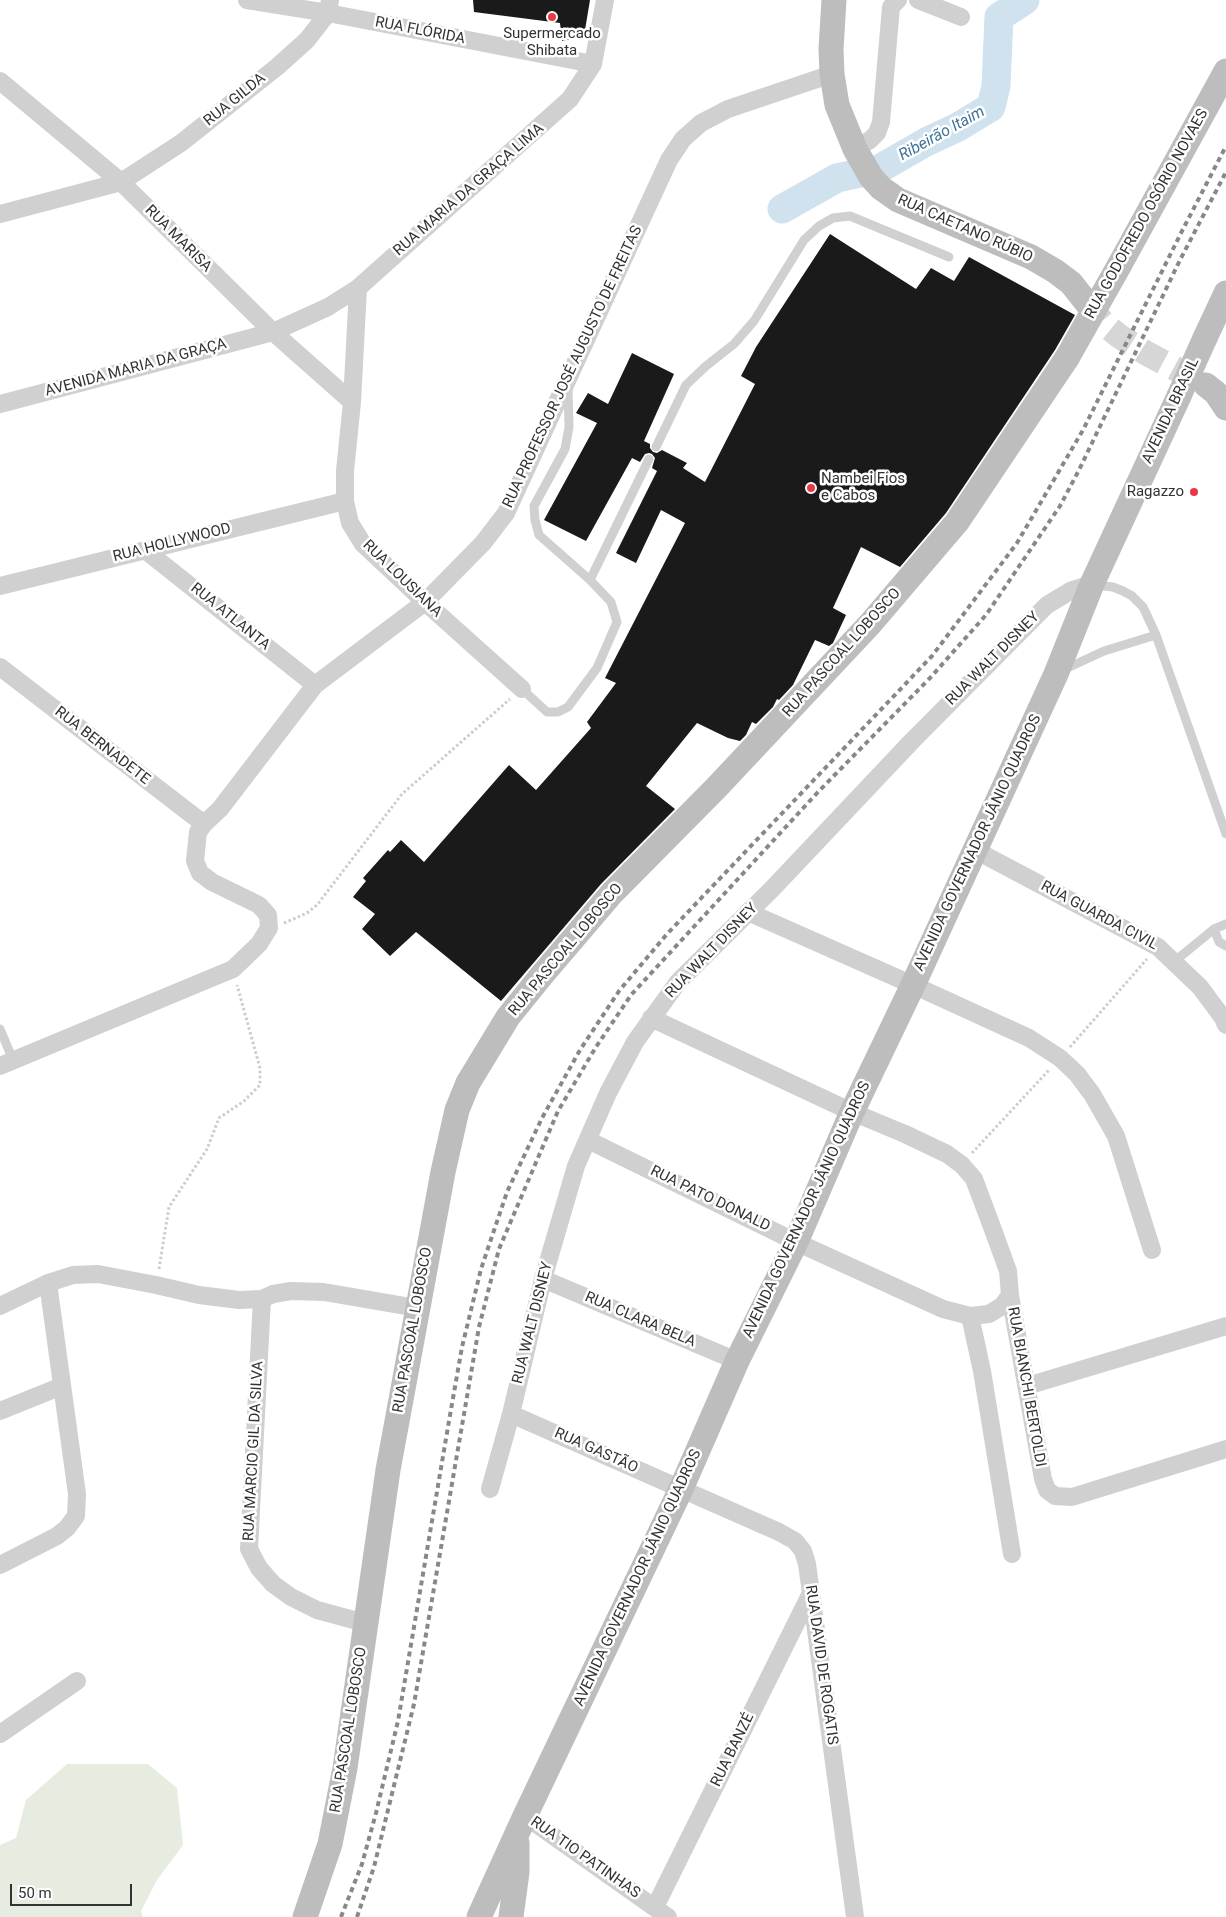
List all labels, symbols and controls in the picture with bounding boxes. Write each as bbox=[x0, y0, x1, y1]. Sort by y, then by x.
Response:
marker: Supermercado Shibata bbox=[546, 11, 558, 23]
street label: RUA FLÓRIDA bbox=[373, 13, 467, 49]
place label: Supermercado Shibata bbox=[503, 25, 601, 60]
street label: RUA GILDA bbox=[201, 70, 269, 130]
water label: Ribeirão Itaim bbox=[896, 102, 988, 166]
street label: RUA GODOFREDO OSÓRIO NOVAES bbox=[1082, 106, 1212, 322]
street label: RUA MARIA DA GRAÇA LIMA bbox=[390, 120, 548, 260]
street label: RUA CAETANO RÚBIO bbox=[895, 191, 1035, 267]
street label: RUA MARISA bbox=[141, 202, 215, 276]
street label: RUA PROFESSOR JOSÉ AUGUSTO DE FREITAS bbox=[500, 223, 646, 511]
street label: AVENIDA MARIA DA GRAÇA bbox=[43, 335, 229, 401]
street label: AVENIDA BRASIL bbox=[1139, 355, 1203, 467]
place label: Nambei Fios e Cabos bbox=[821, 470, 905, 505]
marker: Nambei Fios e Cabos bbox=[805, 482, 817, 494]
place label: Ragazzo bbox=[1127, 483, 1184, 501]
marker: Ragazzo bbox=[1188, 486, 1200, 498]
street label: RUA HOLLYWOOD bbox=[111, 520, 233, 566]
street label: RUA LOUSIANA bbox=[359, 537, 445, 621]
street label: RUA ATLANTA bbox=[187, 580, 273, 654]
street label: RUA PASCOAL LOBOSCO bbox=[779, 585, 905, 721]
street label: RUA WALT DISNEY bbox=[942, 608, 1044, 710]
street label: RUA BERNADETE bbox=[51, 703, 153, 789]
street label: AVENIDA GOVERNADOR JÂNIO QUADROS bbox=[910, 712, 1046, 974]
street label: RUA GUARDA CIVIL bbox=[1037, 878, 1161, 954]
street label: RUA PASCOAL LOBOSCO bbox=[505, 880, 627, 1020]
street label: RUA WALT DISNEY bbox=[662, 900, 762, 1002]
street label: AVENIDA GOVERNADOR JÂNIO QUADROS bbox=[739, 1079, 875, 1341]
street label: RUA PATO DONALD bbox=[647, 1162, 773, 1236]
street label: RUA PASCOAL LOBOSCO bbox=[390, 1246, 436, 1414]
street label: RUA WALT DISNEY bbox=[509, 1260, 557, 1386]
street label: RUA CLARA BELA bbox=[582, 1289, 698, 1351]
street label: RUA BIANCHI BERTOLDI bbox=[1003, 1306, 1049, 1468]
street label: RUA MARCIO GIL DA SILVA bbox=[240, 1360, 268, 1542]
street label: RUA GASTÃO bbox=[551, 1425, 641, 1477]
street label: AVENIDA GOVERNADOR JÂNIO QUADROS bbox=[570, 1447, 706, 1709]
street label: RUA DAVID DE ROGATIS bbox=[801, 1584, 841, 1746]
street label: RUA PASCOAL LOBOSCO bbox=[327, 1646, 371, 1814]
street label: RUA BANZÉ bbox=[707, 1710, 759, 1790]
street label: RUA TIO PATINHAS bbox=[527, 1813, 643, 1903]
scale bar bbox=[12, 1874, 135, 1906]
text: 50 m bbox=[18, 1884, 52, 1902]

